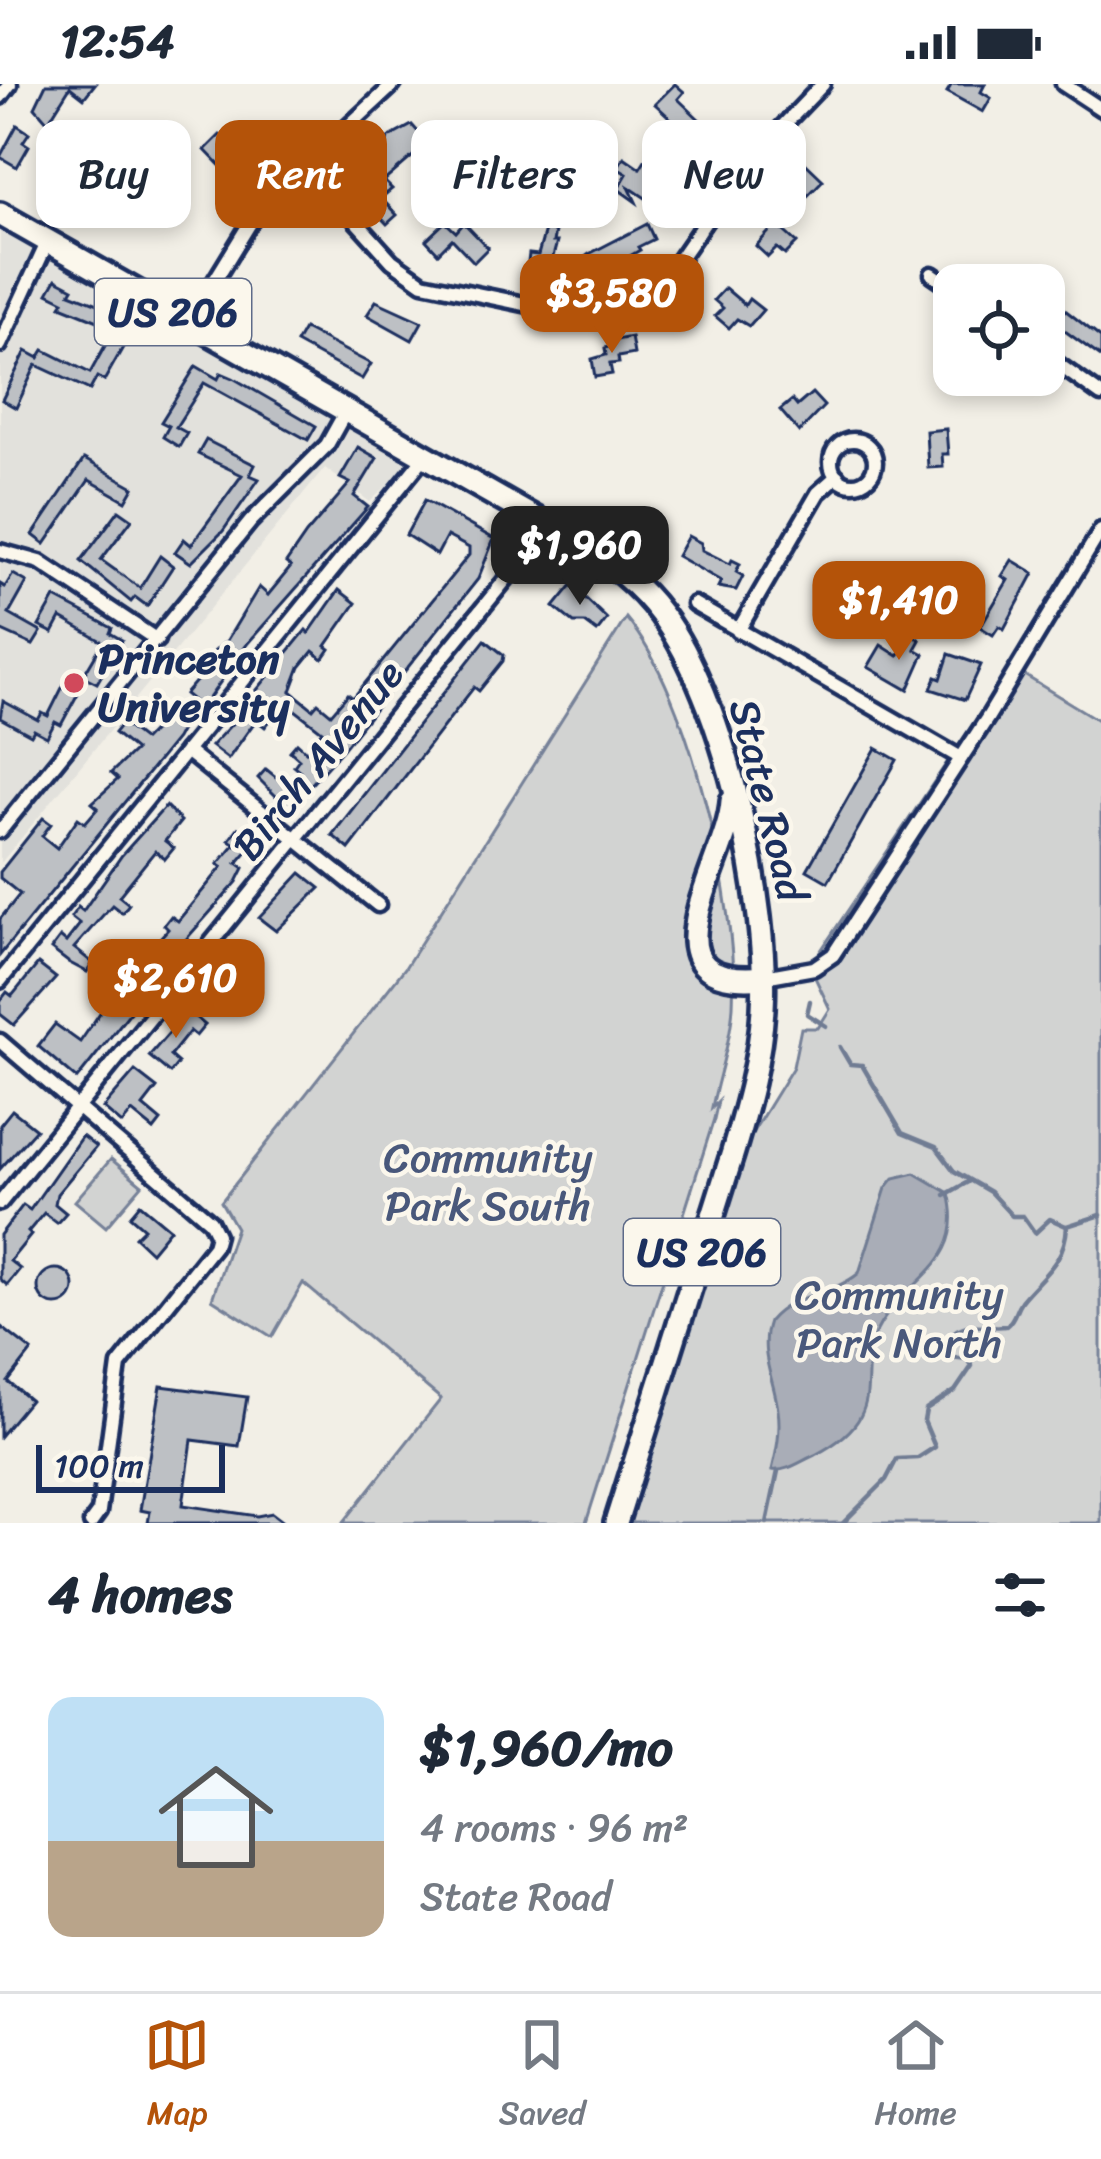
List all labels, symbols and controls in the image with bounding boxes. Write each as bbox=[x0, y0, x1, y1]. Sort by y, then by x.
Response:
text: 12:54 bbox=[60, 2, 174, 82]
chip: Buy bbox=[36, 120, 191, 228]
chip: Rent bbox=[215, 120, 387, 228]
chip: Filters bbox=[411, 120, 618, 228]
chip: New bbox=[642, 120, 806, 228]
pin: $3,580 bbox=[514, 254, 710, 356]
text: $3,580 bbox=[547, 258, 677, 327]
map controls bbox=[933, 264, 1065, 396]
button: locate bbox=[933, 264, 1065, 396]
road number: US 206 bbox=[95, 279, 251, 345]
pin: $1,960 bbox=[482, 506, 678, 608]
text: $1,960 bbox=[518, 510, 642, 579]
pin: $1,410 bbox=[801, 561, 997, 663]
text: $1,410 bbox=[839, 565, 959, 634]
place label: Princeton University bbox=[98, 622, 291, 744]
street label: Birch Avenue bbox=[213, 642, 423, 878]
marker: Princeton University bbox=[61, 670, 87, 696]
street label: State Road bbox=[707, 691, 830, 912]
pin: $2,610 bbox=[78, 939, 274, 1041]
text: $2,610 bbox=[115, 943, 237, 1012]
park label: Community Park South bbox=[383, 1121, 593, 1243]
road number: US 206 bbox=[624, 1219, 780, 1285]
park label: Community Park North bbox=[794, 1258, 1004, 1380]
text: 100 m bbox=[54, 1437, 144, 1495]
scale bar bbox=[36, 1439, 225, 1492]
text: 4 homes bbox=[48, 1550, 232, 1640]
icon: filters bbox=[987, 1562, 1053, 1628]
text: $1,960/mo bbox=[420, 1703, 673, 1793]
icon: home bbox=[144, 1745, 288, 1889]
text: 4 rooms · 96 m² bbox=[420, 1793, 688, 1862]
text: State Road bbox=[420, 1862, 611, 1931]
tab: Map bbox=[144, 2012, 210, 2142]
tab: Saved bbox=[499, 2012, 586, 2142]
tab: Home bbox=[874, 2012, 957, 2142]

